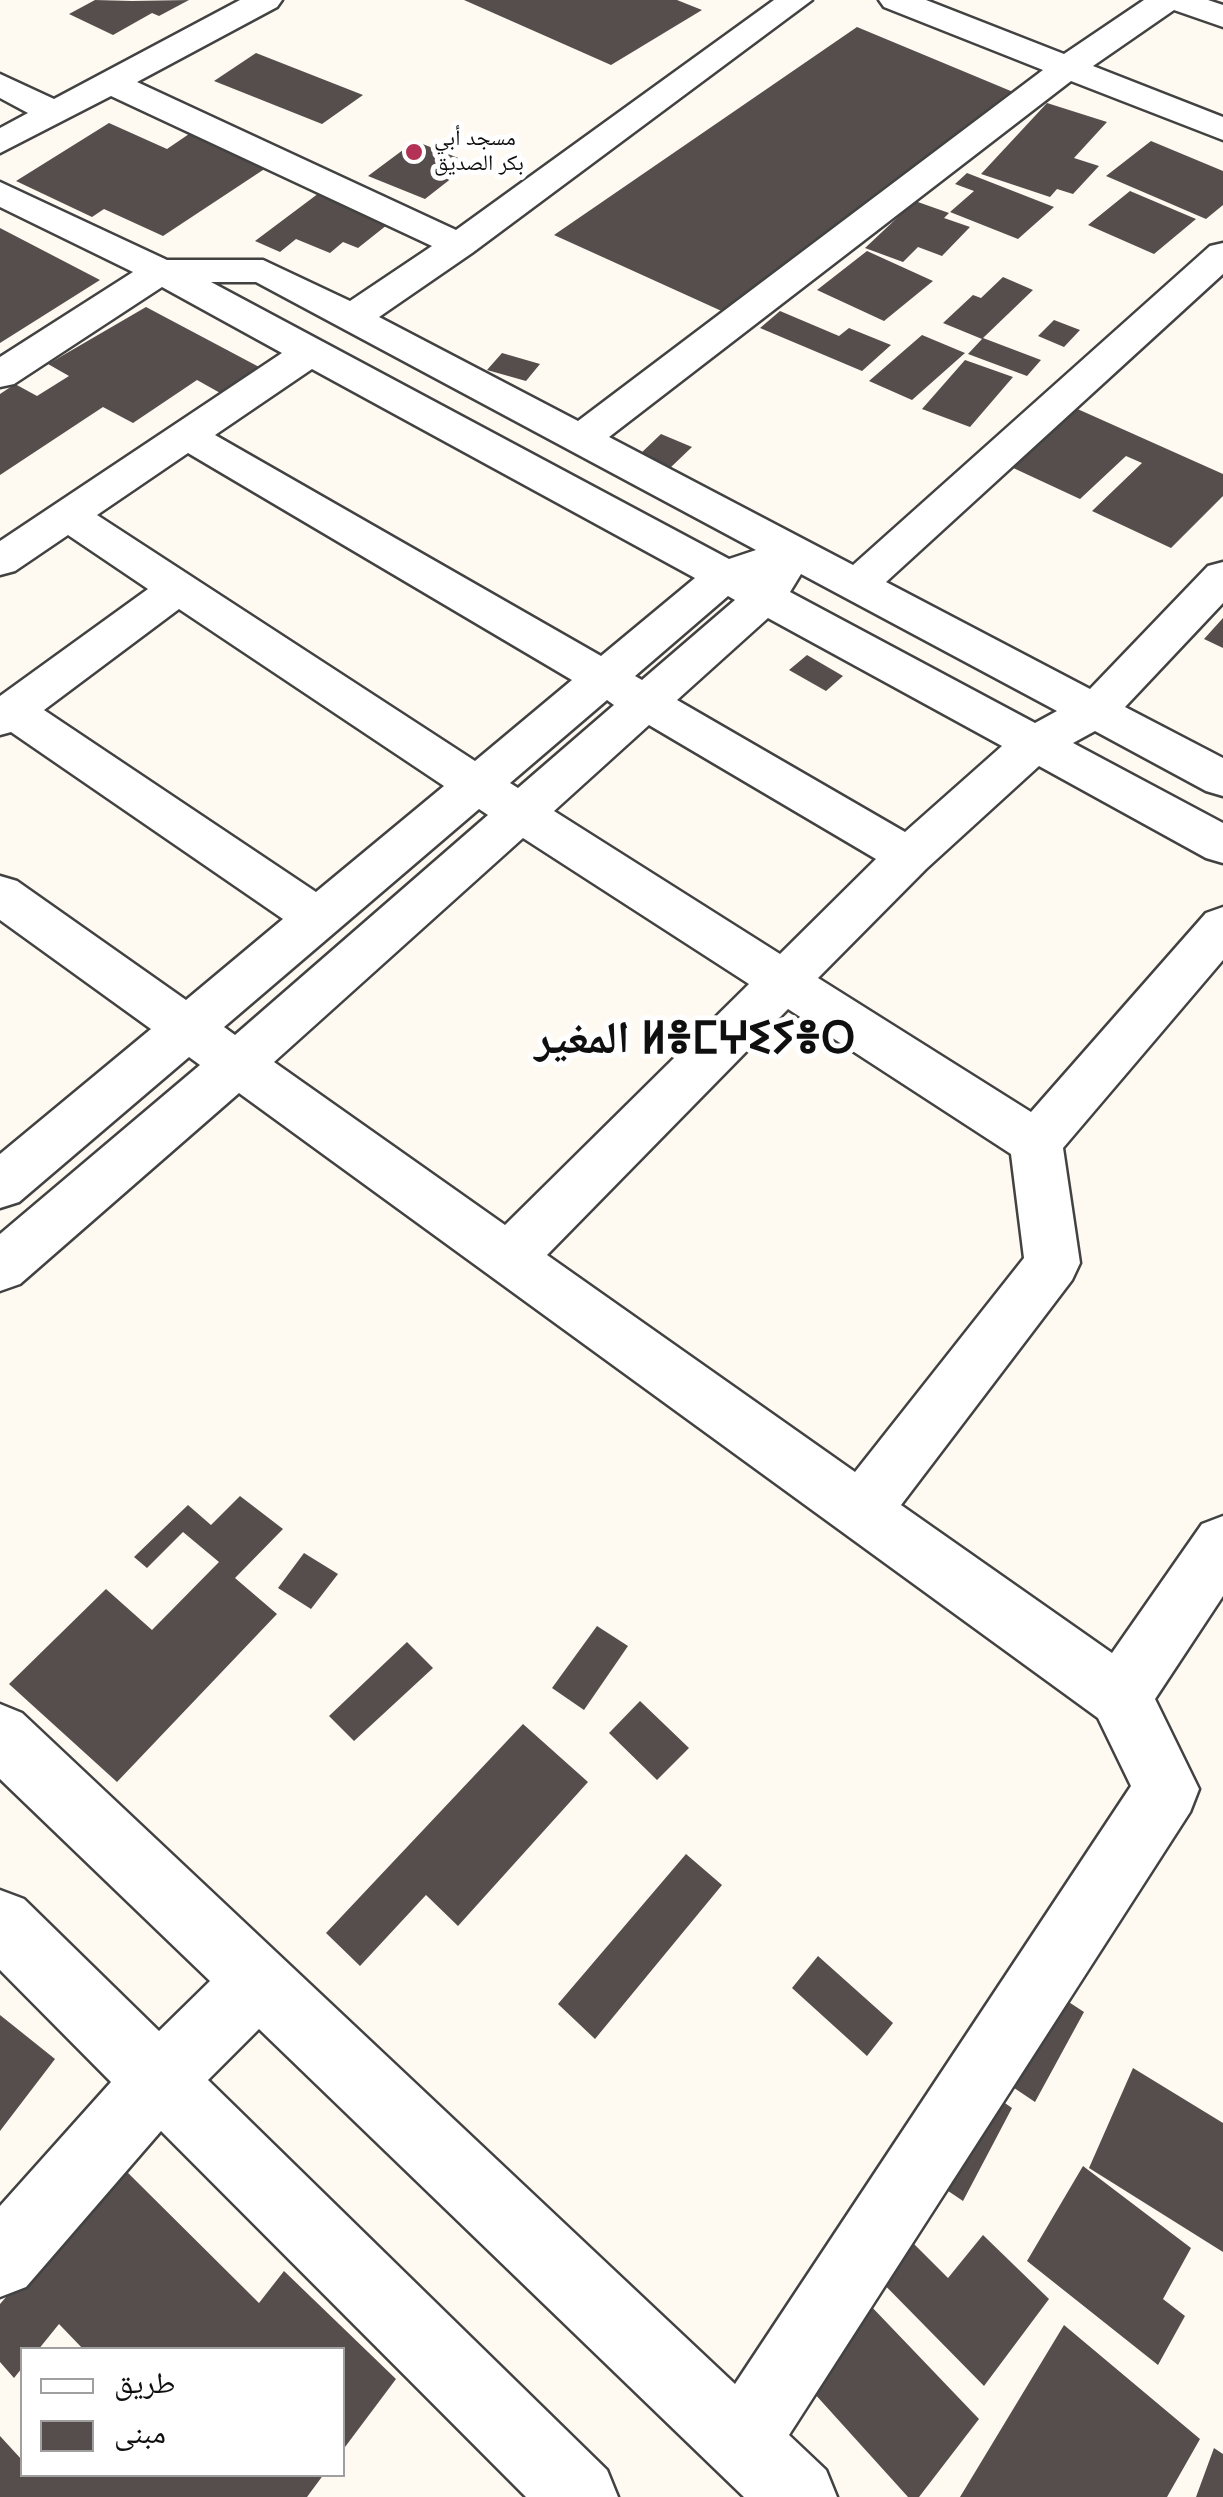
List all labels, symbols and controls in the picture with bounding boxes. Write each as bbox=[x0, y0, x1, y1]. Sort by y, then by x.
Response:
place label: مسجد أبي بكر الصديق bbox=[434, 126, 524, 178]
marker: مسجد أبي بكر الصديق bbox=[403, 141, 425, 163]
district label: المغير ⵍⴻⵎⵖⵉⵢⴻⵔ bbox=[534, 1013, 856, 1067]
legend bbox=[20, 2347, 345, 2477]
text: طريق bbox=[114, 2365, 175, 2400]
text: مبنى bbox=[114, 2415, 166, 2450]

